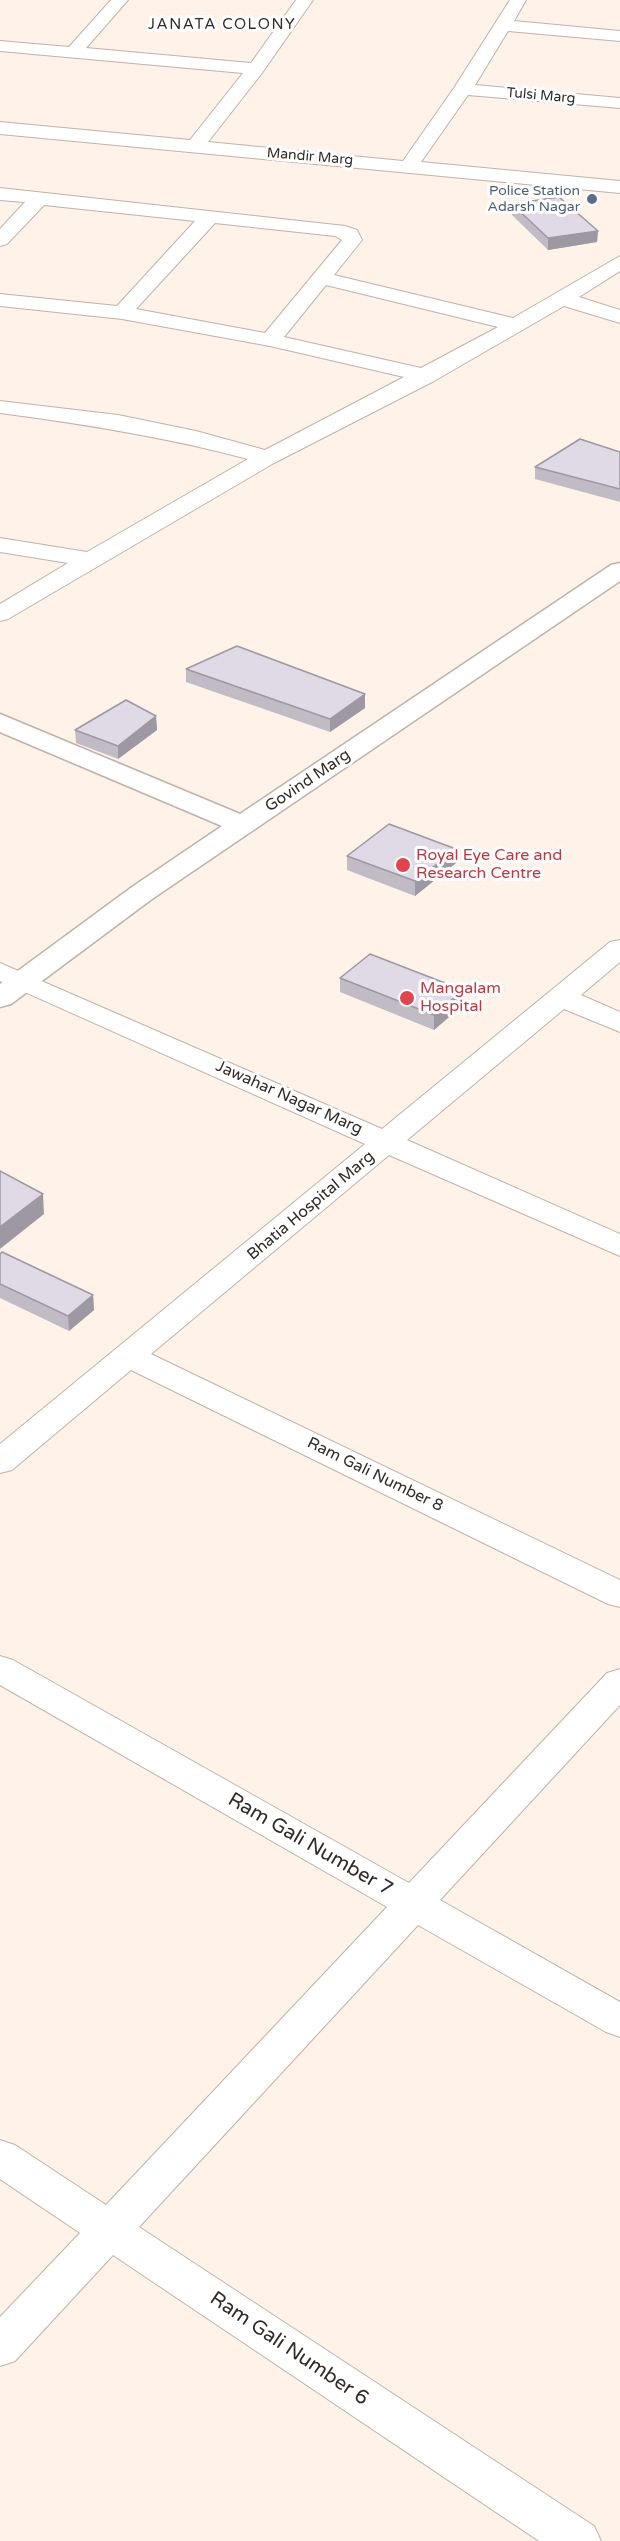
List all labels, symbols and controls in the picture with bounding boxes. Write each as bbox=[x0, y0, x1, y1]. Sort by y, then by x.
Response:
district label: JANATA COLONY bbox=[148, 16, 296, 34]
street label: Tulsi Marg bbox=[506, 85, 576, 107]
street label: Mandir Marg bbox=[266, 145, 354, 169]
place label: Police Station Adarsh Nagar bbox=[488, 183, 580, 216]
marker: Police Station Adarsh Nagar bbox=[585, 192, 599, 206]
street label: Govind Marg bbox=[262, 745, 354, 817]
place label: Royal Eye Care and Research Centre bbox=[416, 846, 562, 884]
marker: Royal Eye Care and Research Centre bbox=[394, 856, 412, 874]
place label: Mangalam Hospital bbox=[420, 979, 501, 1017]
marker: Mangalam Hospital bbox=[398, 989, 416, 1007]
street label: Jawahar Nagar Marg bbox=[213, 1057, 365, 1139]
street label: Bhatia Hospital Marg bbox=[244, 1147, 378, 1265]
street label: Ram Gali Number 8 bbox=[304, 1434, 446, 1516]
street label: Ram Gali Number 7 bbox=[223, 1788, 397, 1902]
street label: Ram Gali Number 6 bbox=[205, 2287, 373, 2411]

